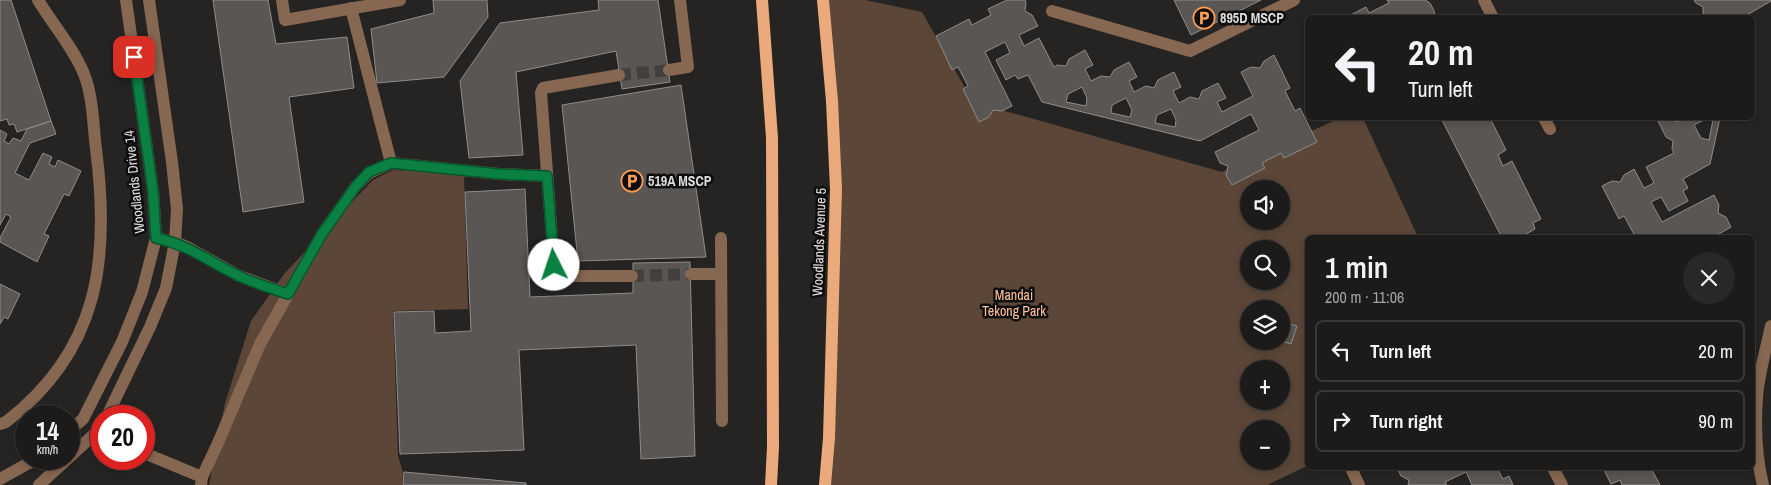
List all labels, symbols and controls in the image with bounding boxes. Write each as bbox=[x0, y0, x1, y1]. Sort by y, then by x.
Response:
parking icon: 895D MSCP bbox=[1192, 6, 1216, 30]
place label: 895D MSCP bbox=[1220, 9, 1284, 27]
text: 20 m bbox=[1408, 29, 1473, 76]
icon: left bbox=[1325, 35, 1390, 100]
pin bbox=[113, 36, 155, 78]
icon: arrive bbox=[120, 43, 148, 71]
text: Turn left bbox=[1408, 74, 1473, 104]
street label: Woodlands Drive 14 bbox=[120, 129, 148, 235]
parking icon: 519A MSCP bbox=[620, 169, 644, 193]
place label: 519A MSCP bbox=[648, 172, 712, 190]
map controls bbox=[1240, 180, 1290, 470]
button: sound bbox=[1240, 180, 1290, 230]
street label: Woodlands Avenue 5 bbox=[808, 188, 830, 296]
position arrow bbox=[527, 238, 579, 290]
button: search bbox=[1240, 240, 1290, 290]
text: 1 min bbox=[1325, 247, 1388, 287]
button: close bbox=[1683, 252, 1735, 304]
park label: Mandai Tekong Park bbox=[982, 286, 1046, 320]
text: 200 m · 11:06 bbox=[1325, 286, 1404, 308]
button: layers bbox=[1240, 300, 1290, 350]
icon: left bbox=[1327, 337, 1355, 365]
text: Turn left bbox=[1370, 338, 1431, 364]
text: 20 m bbox=[1698, 338, 1733, 364]
button: + bbox=[1240, 360, 1290, 410]
speed limit sign: 20 bbox=[90, 405, 155, 470]
icon: right bbox=[1327, 407, 1355, 435]
text: Turn right bbox=[1370, 408, 1442, 434]
text: 90 m bbox=[1698, 408, 1733, 434]
text: 14 bbox=[36, 414, 59, 448]
button: − bbox=[1240, 420, 1290, 470]
text: km/h bbox=[37, 442, 58, 458]

